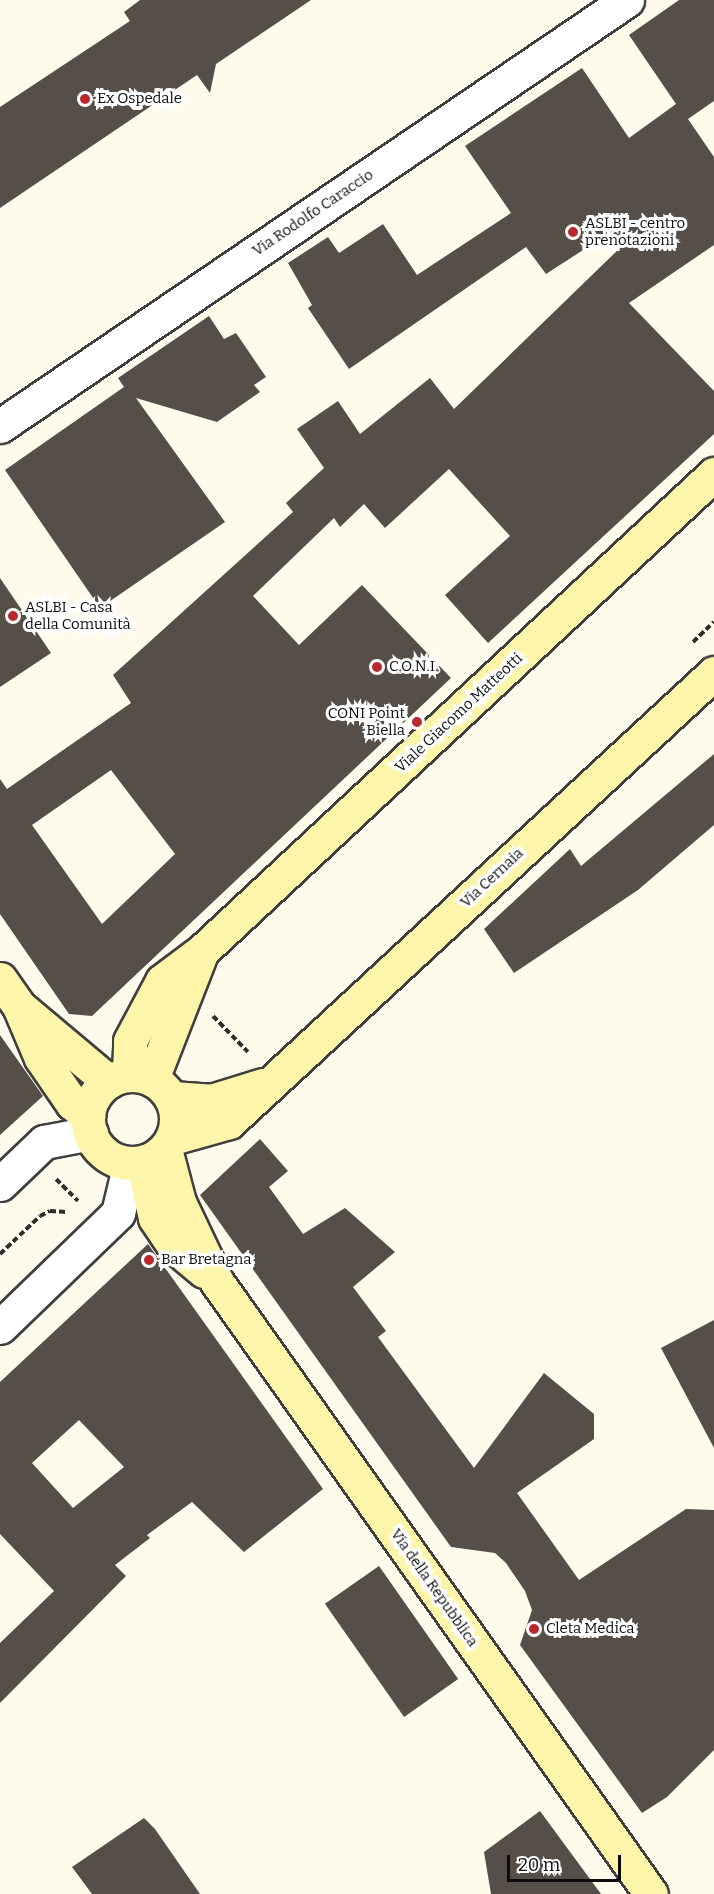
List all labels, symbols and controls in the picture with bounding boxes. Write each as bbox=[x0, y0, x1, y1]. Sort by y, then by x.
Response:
place label: Ex Ospedale bbox=[97, 90, 182, 108]
marker: Ex Ospedale bbox=[78, 92, 92, 106]
street label: Via Rodolfo Caraccio bbox=[249, 166, 377, 260]
place label: ASLBI - centro prenotazioni bbox=[585, 214, 685, 249]
marker: ASLBI - centro prenotazioni bbox=[566, 225, 580, 239]
place label: ASLBI - Casa della Comunità bbox=[25, 598, 131, 633]
marker: ASLBI - Casa della Comunità bbox=[6, 609, 20, 623]
street label: Viale Giacomo Matteotti bbox=[392, 649, 526, 777]
place label: C.O.N.I. bbox=[389, 658, 438, 676]
marker: C.O.N.I. bbox=[370, 660, 384, 674]
place label: CONI Point Biella bbox=[328, 704, 405, 739]
marker: CONI Point Biella bbox=[410, 715, 424, 729]
street label: Via Cernaia bbox=[457, 844, 527, 912]
place label: Bar Bretagna bbox=[161, 1251, 251, 1269]
marker: Bar Bretagna bbox=[142, 1253, 156, 1267]
street label: Via della Repubblica bbox=[387, 1526, 481, 1650]
place label: Cleta Medica bbox=[546, 1620, 635, 1638]
marker: Cleta Medica bbox=[527, 1622, 541, 1636]
scale bar bbox=[510, 1843, 624, 1881]
text: 20 m bbox=[518, 1854, 560, 1876]

